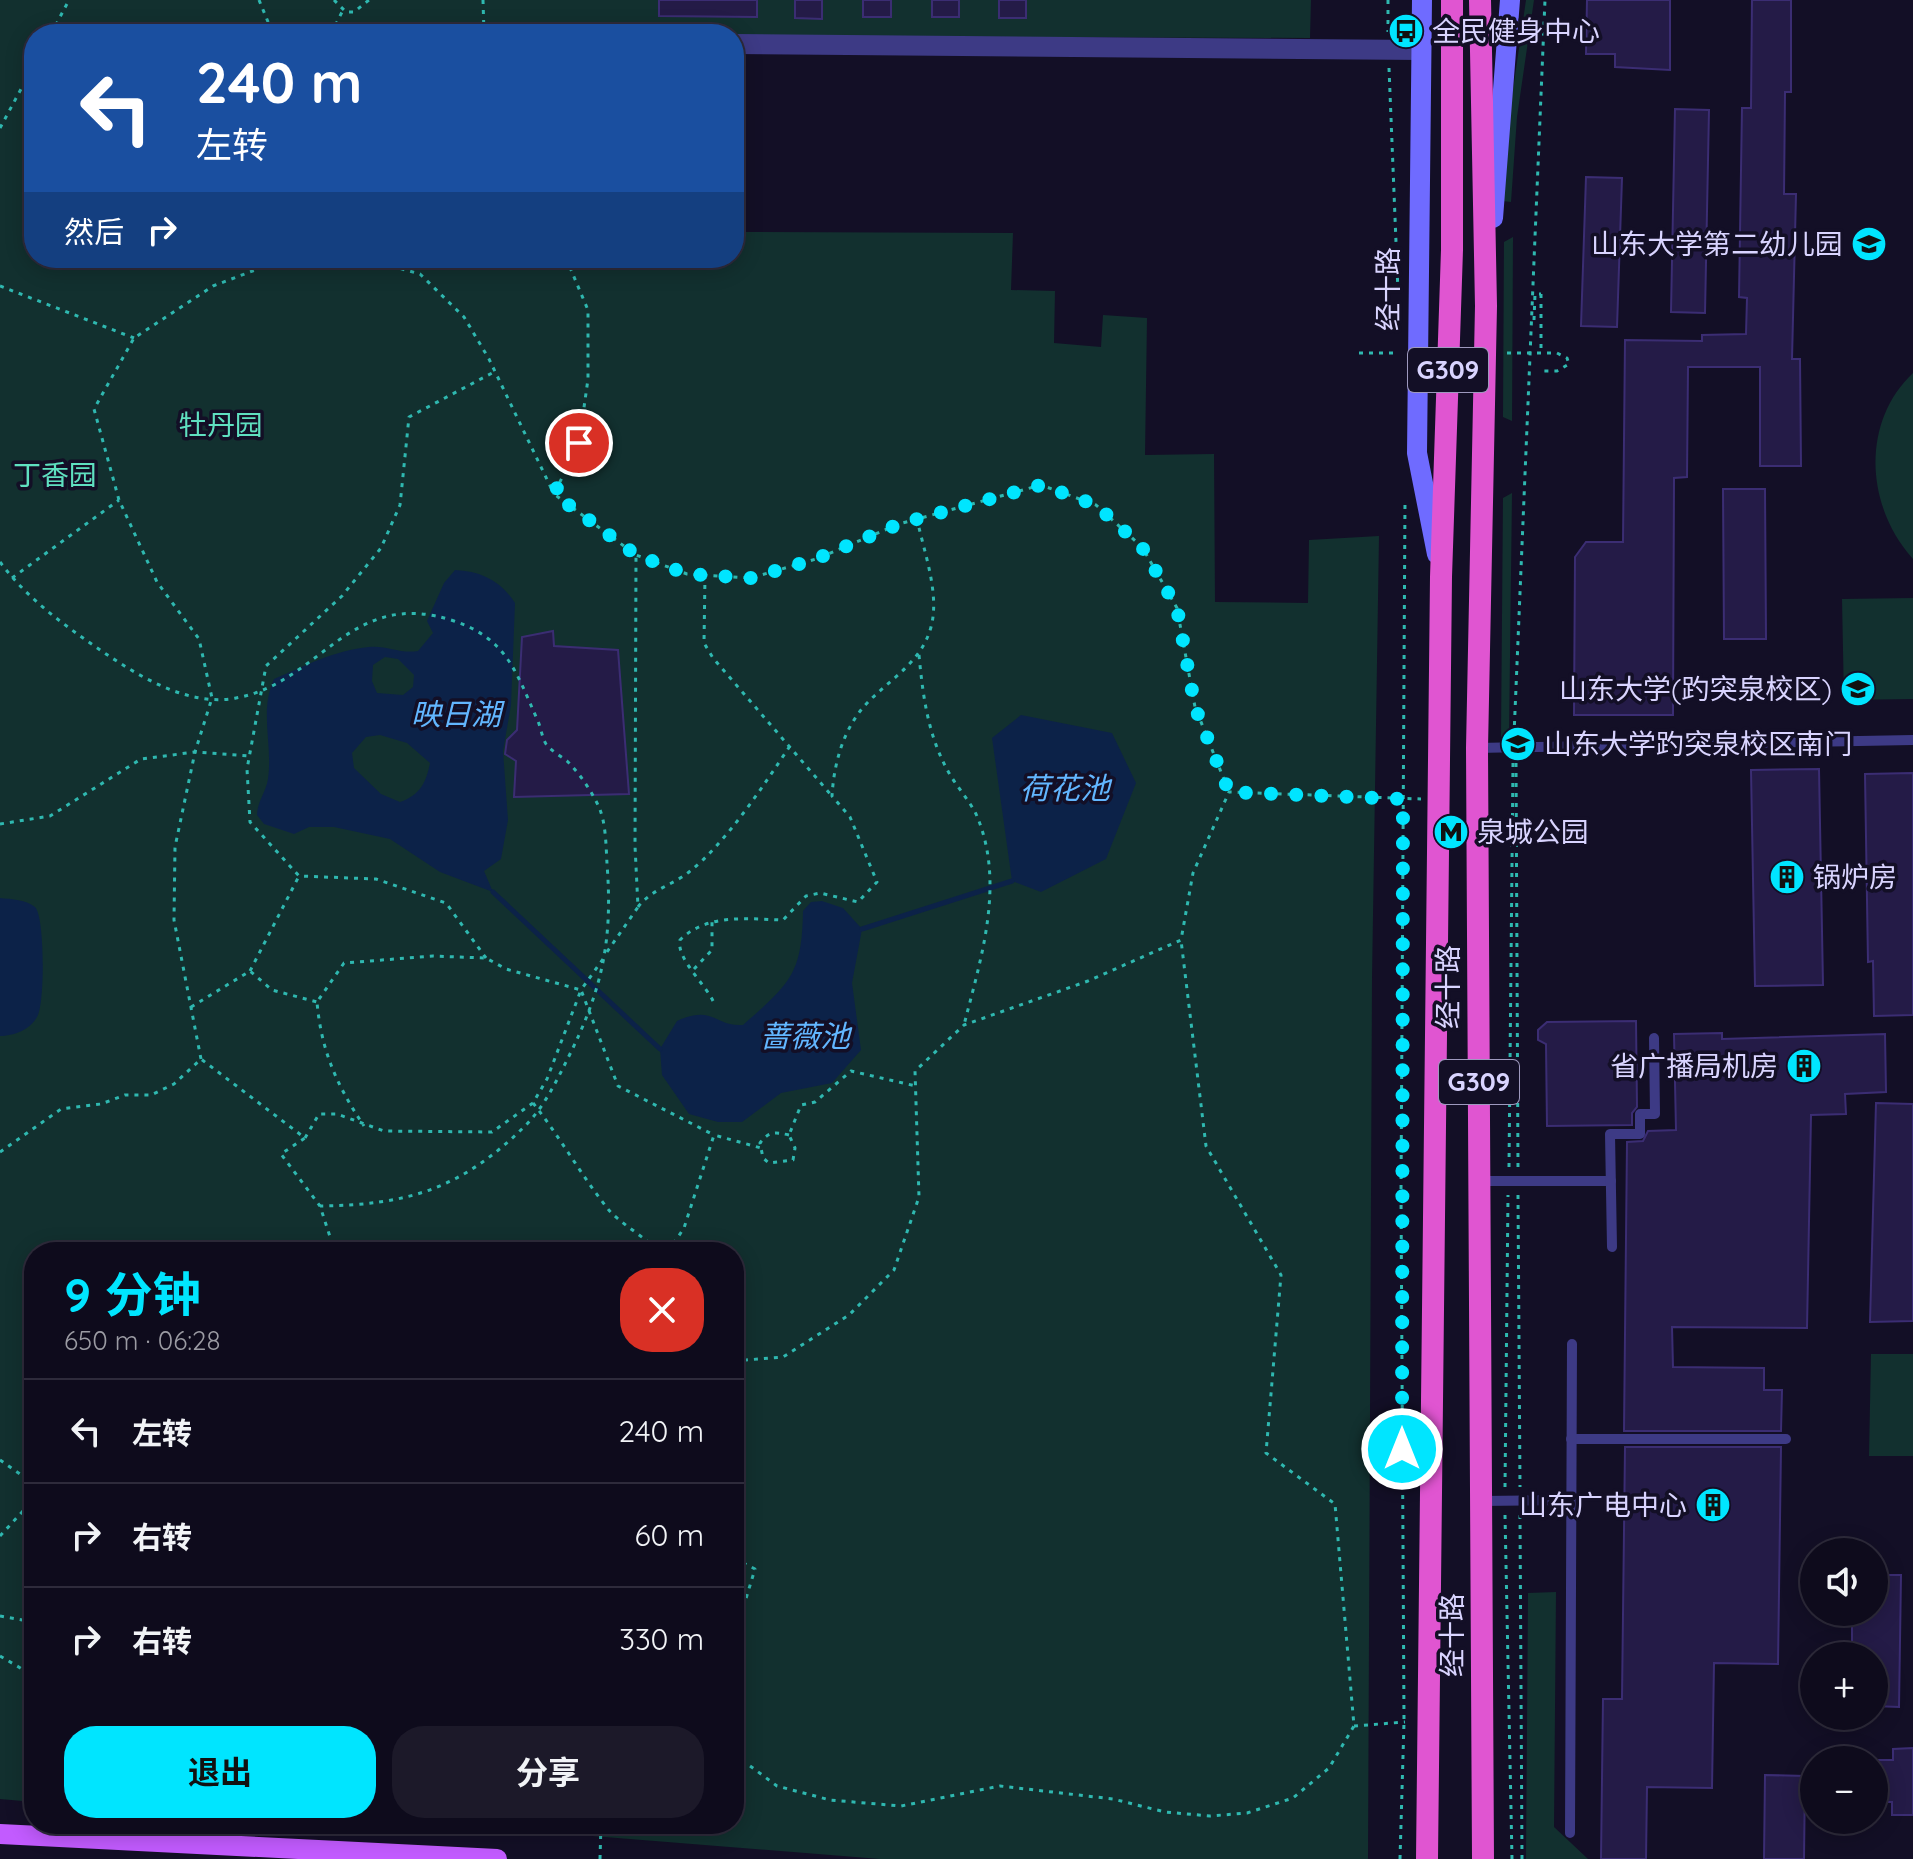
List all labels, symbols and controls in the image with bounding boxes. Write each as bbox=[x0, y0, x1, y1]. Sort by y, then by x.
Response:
bus stop icon: 全民健身中心 bbox=[1387, 12, 1425, 50]
place label: 全民健身中心 bbox=[1432, 13, 1600, 48]
text: 240 m bbox=[196, 47, 363, 117]
icon: left bbox=[64, 56, 168, 160]
text: 左转 bbox=[196, 122, 268, 167]
icon: right bbox=[140, 208, 184, 252]
text: 然后 bbox=[64, 213, 124, 251]
school or university icon: 山东大学第二幼儿园 bbox=[1850, 225, 1888, 263]
place label: 山东大学第二幼儿园 bbox=[1591, 226, 1843, 261]
street label: 经十路 bbox=[1370, 247, 1405, 331]
road number: G309 bbox=[1408, 348, 1488, 392]
park label: 牡丹园 bbox=[179, 407, 263, 442]
pin bbox=[545, 409, 613, 477]
icon: arrive bbox=[557, 421, 601, 465]
park label: 丁香园 bbox=[13, 457, 97, 492]
school or university icon: 山东大学(趵突泉校区) bbox=[1839, 670, 1877, 708]
place label: 山东大学(趵突泉校区) bbox=[1559, 671, 1832, 706]
water label: 映日湖 bbox=[411, 695, 505, 733]
school or university icon: 山东大学趵突泉校区南门 bbox=[1499, 725, 1537, 763]
place label: 山东大学趵突泉校区南门 bbox=[1544, 726, 1852, 761]
water label: 荷花池 bbox=[1020, 769, 1113, 807]
metro station icon: 泉城公园 bbox=[1432, 813, 1470, 851]
place label: 泉城公园 bbox=[1477, 814, 1589, 849]
building icon: 锅炉房 bbox=[1768, 858, 1806, 896]
place label: 锅炉房 bbox=[1813, 859, 1897, 894]
street label: 经十路 bbox=[1430, 945, 1465, 1029]
water label: 蔷薇池 bbox=[760, 1017, 853, 1055]
building icon: 省广播局机房 bbox=[1785, 1047, 1823, 1085]
place label: 省广播局机房 bbox=[1610, 1048, 1778, 1083]
road number: G309 bbox=[1439, 1060, 1519, 1104]
text: 9 分钟 bbox=[64, 1264, 201, 1324]
button: close bbox=[620, 1268, 704, 1352]
text: 650 m · 06:28 bbox=[64, 1324, 220, 1357]
position arrow bbox=[1360, 1407, 1444, 1491]
icon: left bbox=[64, 1409, 108, 1453]
text: 240 m bbox=[619, 1412, 704, 1450]
text: 左转 bbox=[132, 1414, 192, 1452]
building icon: 山东广电中心 bbox=[1694, 1486, 1732, 1524]
place label: 山东广电中心 bbox=[1519, 1487, 1687, 1522]
icon: right bbox=[64, 1513, 108, 1557]
text: 60 m bbox=[634, 1516, 704, 1554]
text: 右转 bbox=[132, 1518, 192, 1556]
map controls bbox=[1800, 1538, 1888, 1834]
button: sound bbox=[1800, 1538, 1888, 1626]
street label: 经十路 bbox=[1434, 1593, 1469, 1677]
icon: right bbox=[64, 1617, 108, 1661]
text: 330 m bbox=[619, 1620, 704, 1658]
text: 右转 bbox=[132, 1622, 192, 1660]
button: + bbox=[1800, 1642, 1888, 1730]
button: 退出 bbox=[64, 1726, 376, 1818]
button: 分享 bbox=[392, 1726, 704, 1818]
button: − bbox=[1800, 1746, 1888, 1834]

